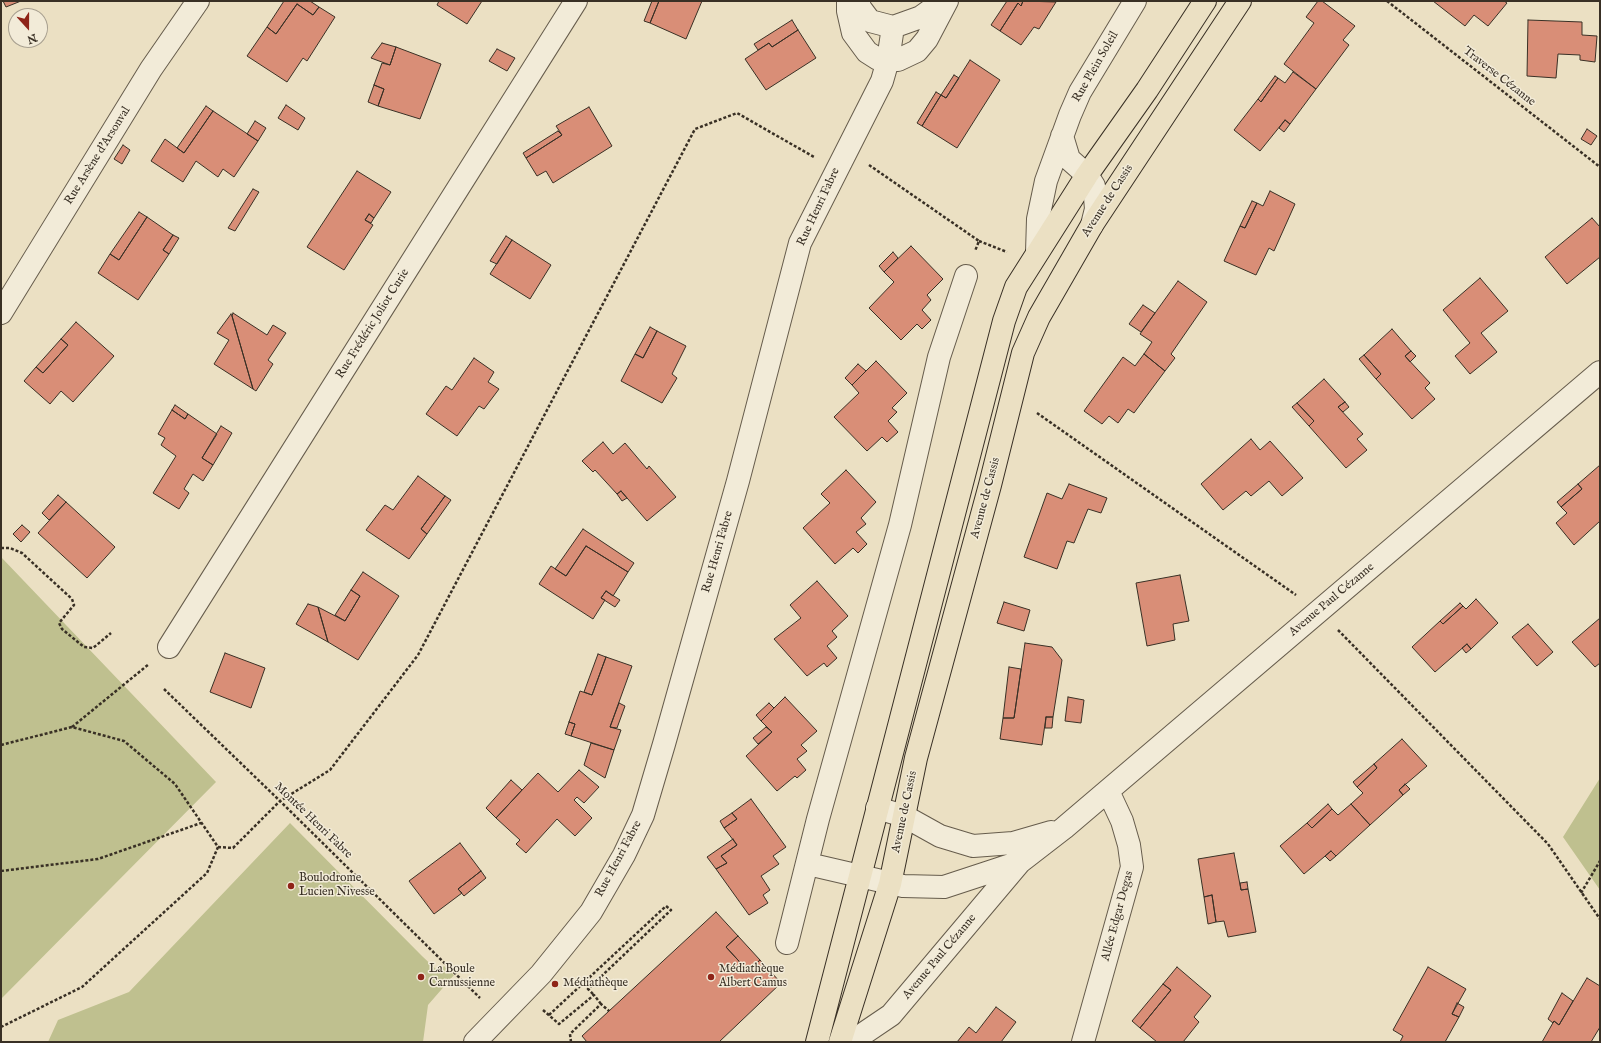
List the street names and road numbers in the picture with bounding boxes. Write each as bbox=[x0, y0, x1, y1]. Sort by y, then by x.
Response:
street label: Rue Plein Soleil bbox=[1070, 29, 1122, 105]
street label: Traverse Cézanne bbox=[1460, 44, 1538, 110]
street label: Rue Arsène d'Arsonval bbox=[62, 104, 134, 208]
street label: Avenue de Cassis bbox=[1079, 162, 1137, 240]
street label: Rue Henri Fabre bbox=[795, 166, 843, 248]
street label: Rue Frédéric Joliot Curie bbox=[333, 267, 413, 381]
street label: Avenue de Cassis bbox=[968, 456, 1004, 540]
street label: Rue Henri Fabre bbox=[699, 509, 737, 595]
street label: Avenue Paul Cézanne bbox=[1287, 560, 1377, 640]
street label: Avenue de Cassis bbox=[889, 770, 921, 854]
street label: Montée Henri Fabre bbox=[271, 780, 355, 862]
street label: Rue Henri Fabre bbox=[593, 818, 645, 900]
street label: Allée Edgar Degas bbox=[1099, 869, 1137, 963]
street label: Avenue Paul Cézanne bbox=[900, 912, 980, 1002]

